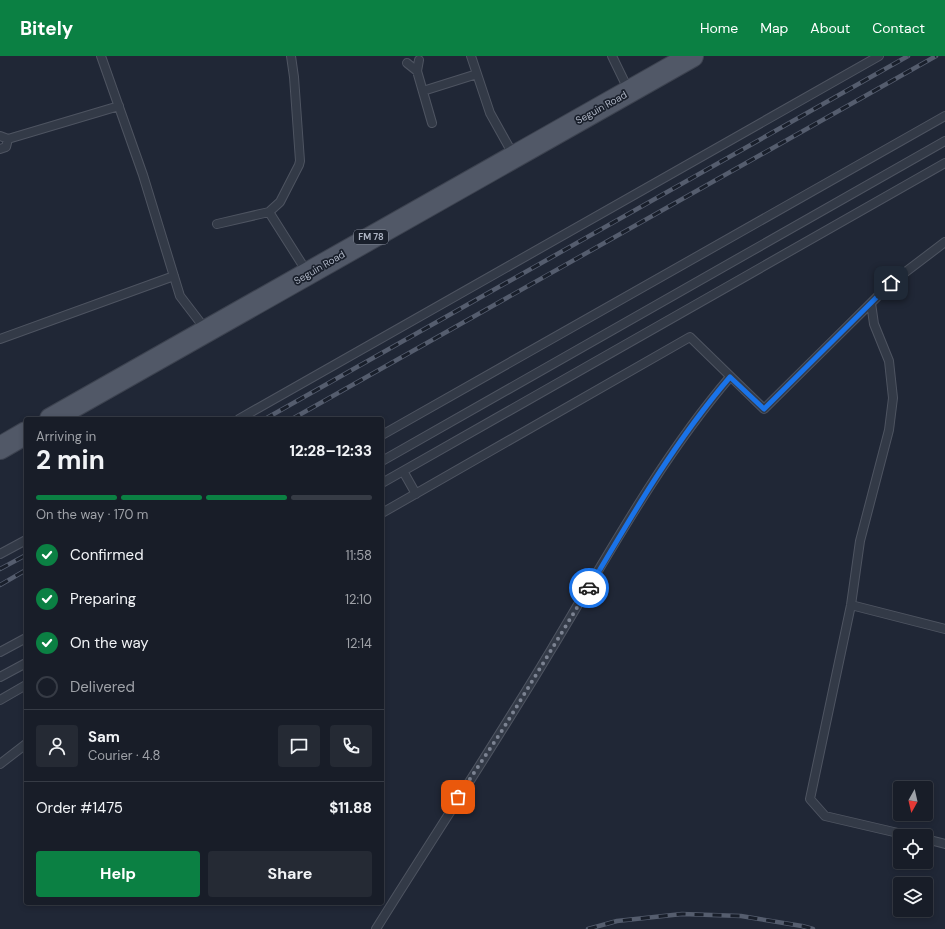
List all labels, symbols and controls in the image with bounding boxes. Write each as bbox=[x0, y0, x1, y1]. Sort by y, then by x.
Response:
text: Bitely bbox=[20, 16, 73, 41]
text: Home bbox=[700, 19, 738, 37]
text: Map bbox=[760, 19, 788, 37]
text: About bbox=[810, 19, 850, 37]
text: Contact bbox=[872, 19, 925, 37]
street label: Seguin Road bbox=[573, 88, 629, 127]
road number: FM 78 bbox=[354, 230, 388, 244]
street label: Seguin Road bbox=[291, 248, 347, 287]
pin bbox=[874, 266, 908, 300]
icon: home bbox=[880, 272, 902, 294]
text: Arriving in bbox=[36, 428, 96, 445]
text: 12:28–12:33 bbox=[290, 441, 372, 461]
text: 2 min bbox=[36, 443, 105, 477]
text: On the way · 170 m bbox=[36, 506, 148, 523]
icon: check bbox=[36, 544, 58, 566]
text: Confirmed bbox=[70, 545, 144, 565]
text: 11:58 bbox=[345, 547, 372, 564]
courier bbox=[569, 568, 609, 608]
icon: car bbox=[578, 577, 600, 599]
icon: check bbox=[36, 588, 58, 610]
text: Preparing bbox=[70, 589, 136, 609]
text: 12:10 bbox=[345, 591, 372, 608]
icon: check bbox=[36, 632, 58, 654]
text: On the way bbox=[70, 633, 149, 653]
text: 12:14 bbox=[346, 635, 372, 652]
text: Delivered bbox=[70, 677, 135, 697]
button: person bbox=[36, 725, 78, 767]
button: chat bbox=[278, 725, 320, 767]
button: phone bbox=[330, 725, 372, 767]
text: Sam bbox=[88, 727, 120, 747]
text: Courier · 4.8 bbox=[88, 747, 160, 764]
pin bbox=[441, 780, 475, 814]
north arrow bbox=[893, 781, 933, 821]
map controls bbox=[893, 781, 933, 917]
icon: bag bbox=[447, 786, 469, 808]
text: Order #1475 bbox=[36, 798, 123, 818]
text: $11.88 bbox=[329, 798, 372, 818]
button: locate bbox=[893, 829, 933, 869]
button: Help bbox=[36, 851, 200, 897]
button: Share bbox=[208, 851, 372, 897]
button: layers bbox=[893, 877, 933, 917]

